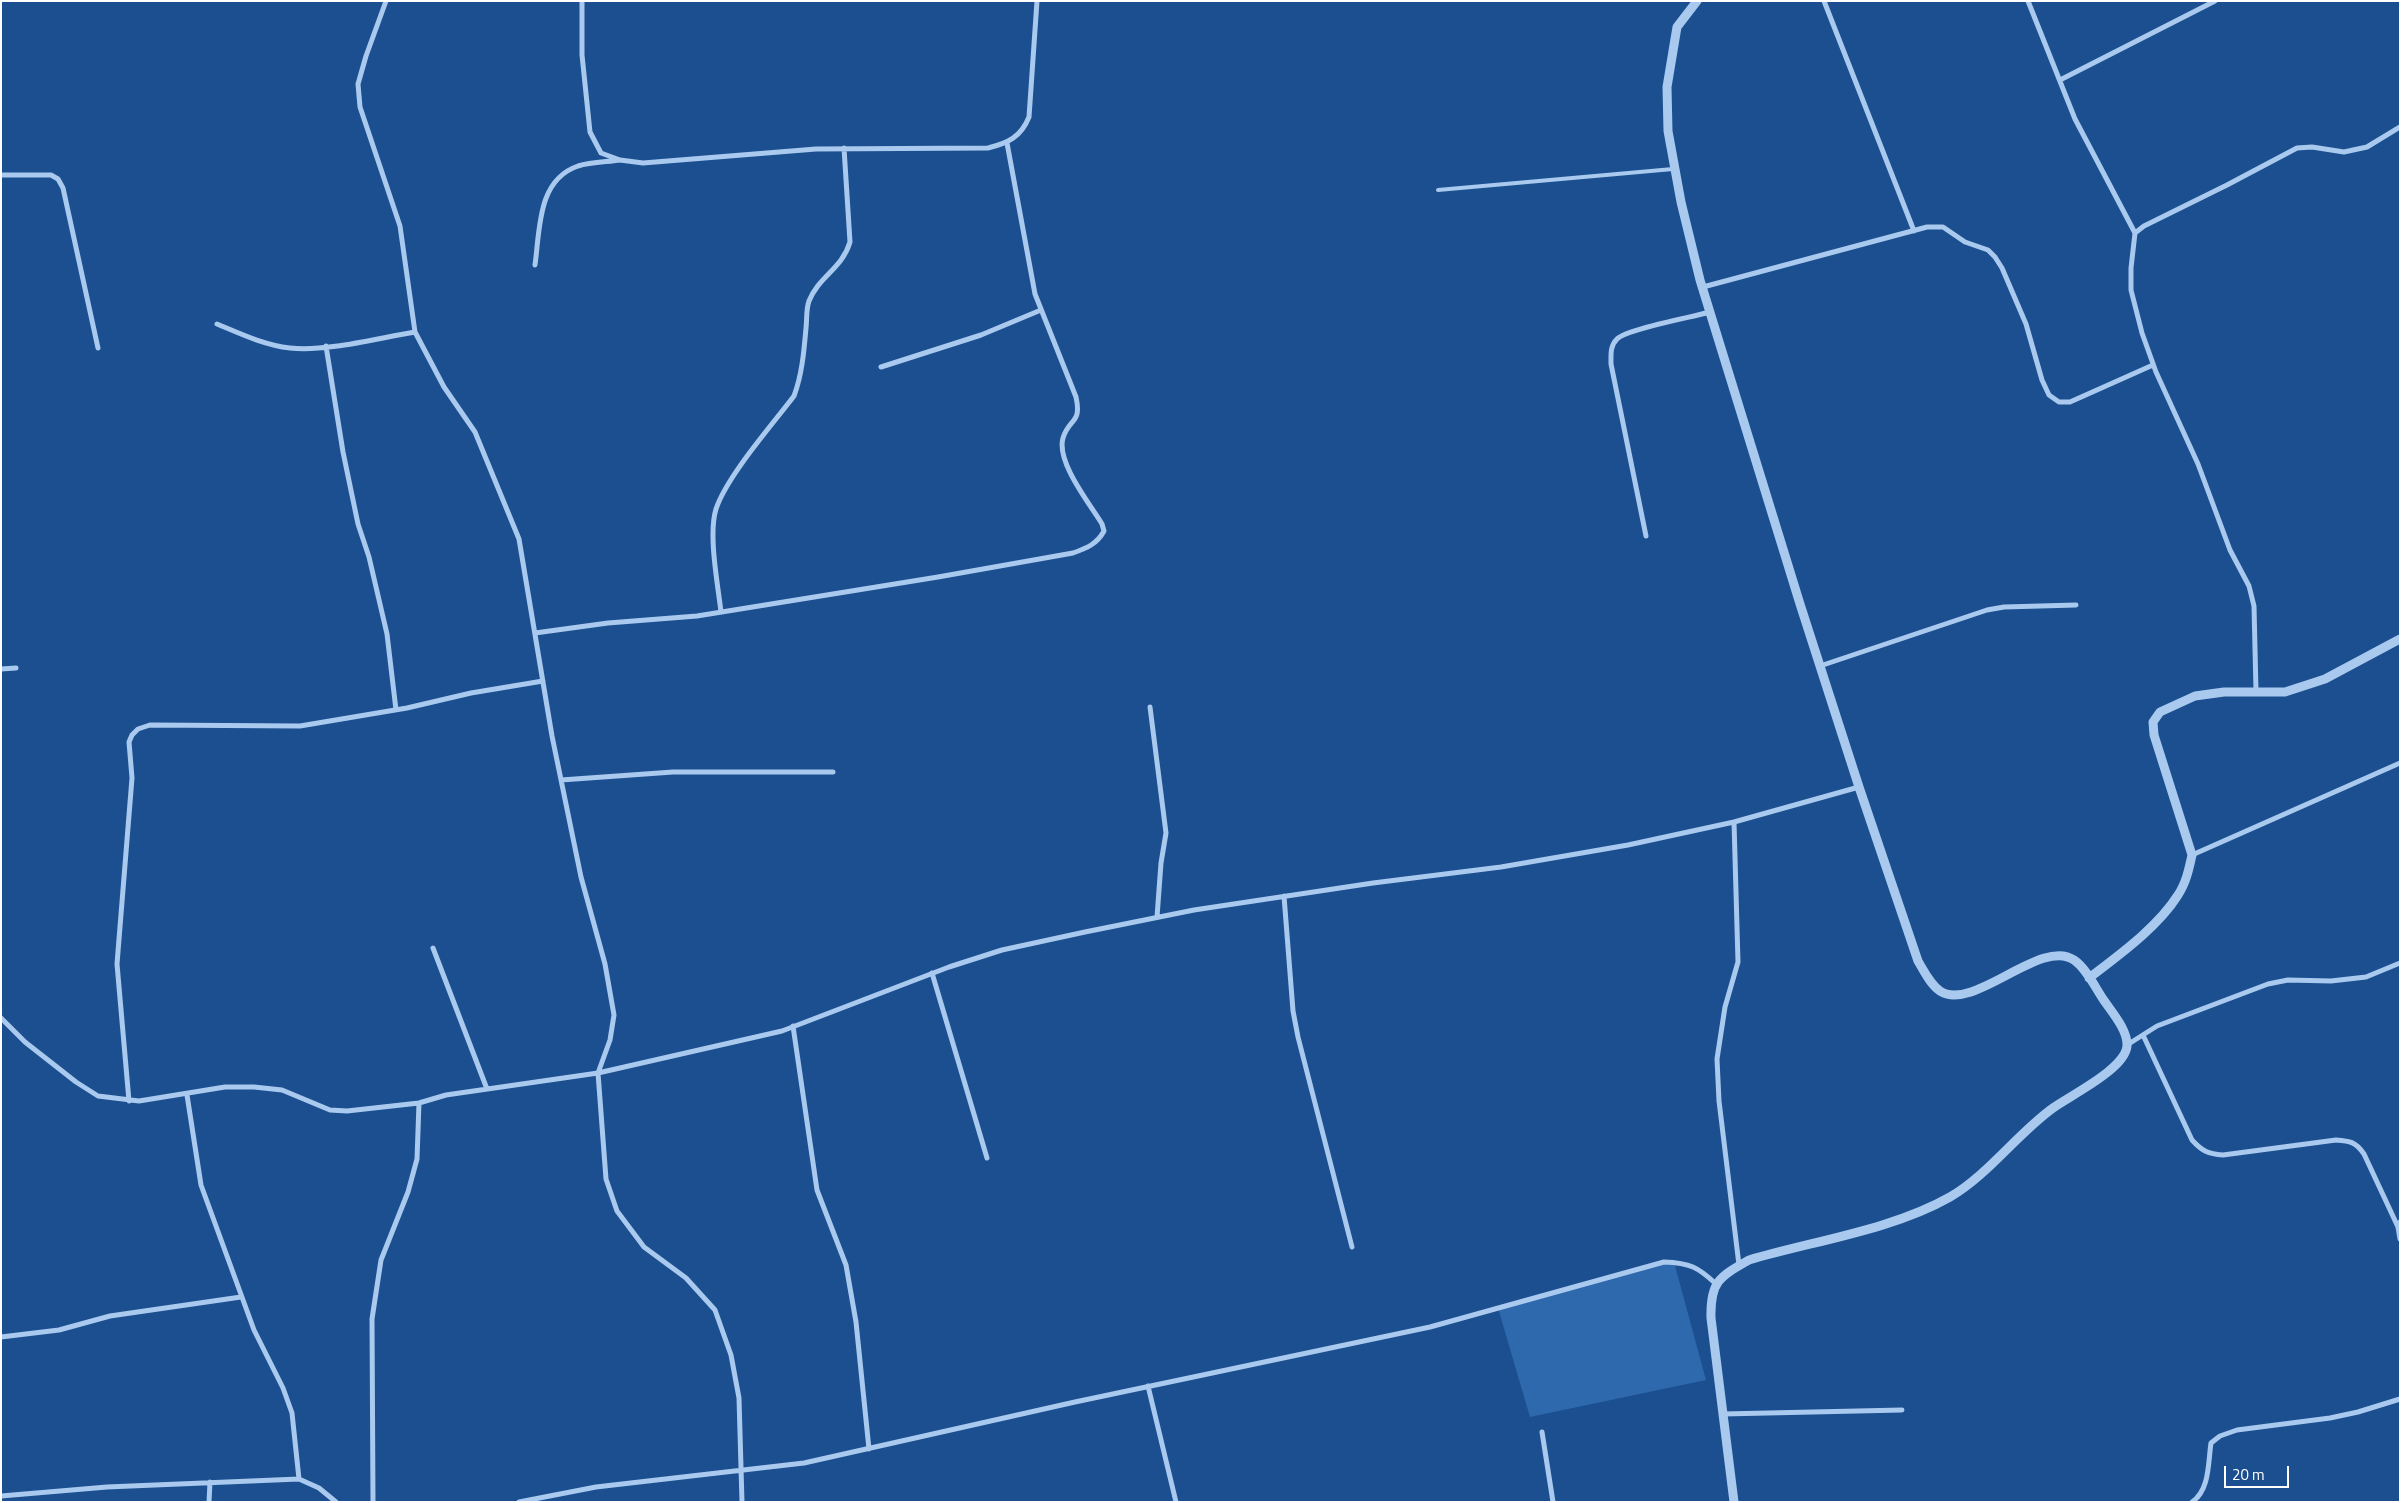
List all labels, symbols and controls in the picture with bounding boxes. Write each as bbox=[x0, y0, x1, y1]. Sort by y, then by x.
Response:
scale bar bbox=[2226, 1456, 2291, 1488]
text: 20 m bbox=[2232, 1463, 2265, 1486]

